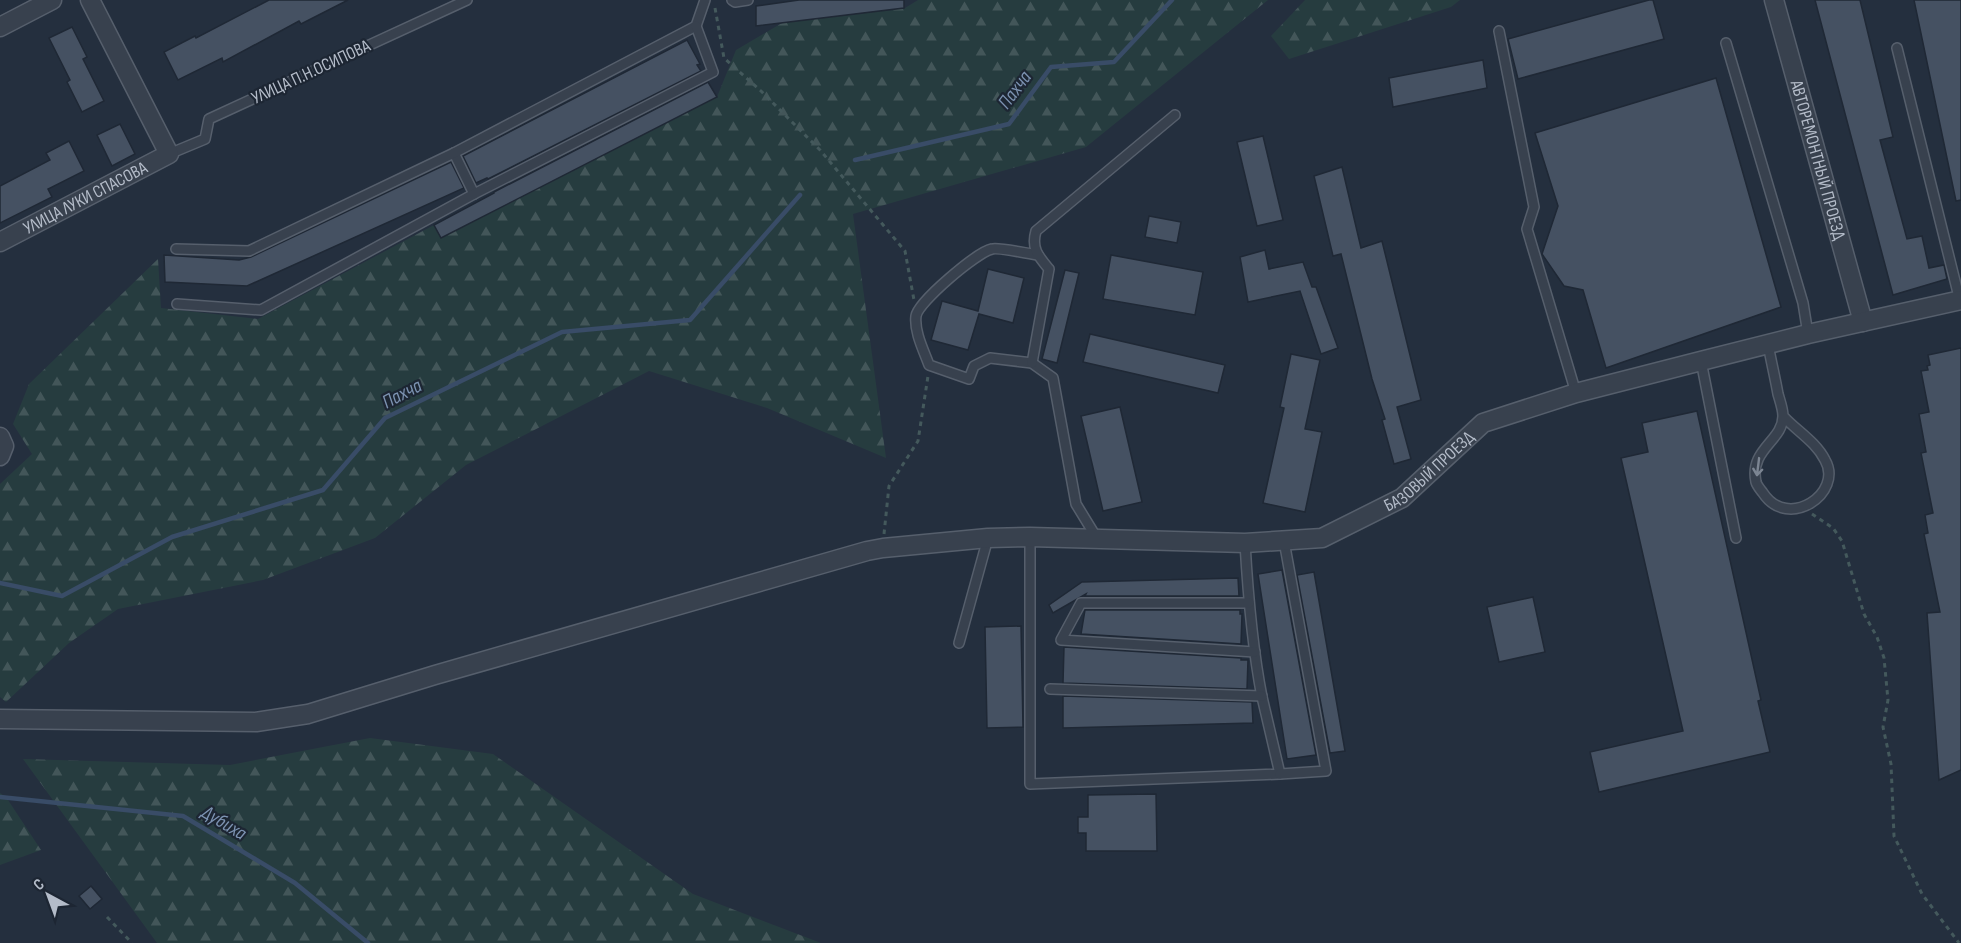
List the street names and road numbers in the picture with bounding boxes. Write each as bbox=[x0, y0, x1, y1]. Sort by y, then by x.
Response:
street label: УЛИЦА П.Н.ОСИПОВА bbox=[248, 35, 374, 109]
street label: АВТОРЕМОНТНЫЙ ПРОЕЗД bbox=[1786, 77, 1850, 243]
street label: УЛИЦА ЛУКИ СПАСОВА bbox=[20, 157, 151, 239]
street label: БАЗОВЫЙ ПРОЕЗД bbox=[1380, 426, 1479, 516]

